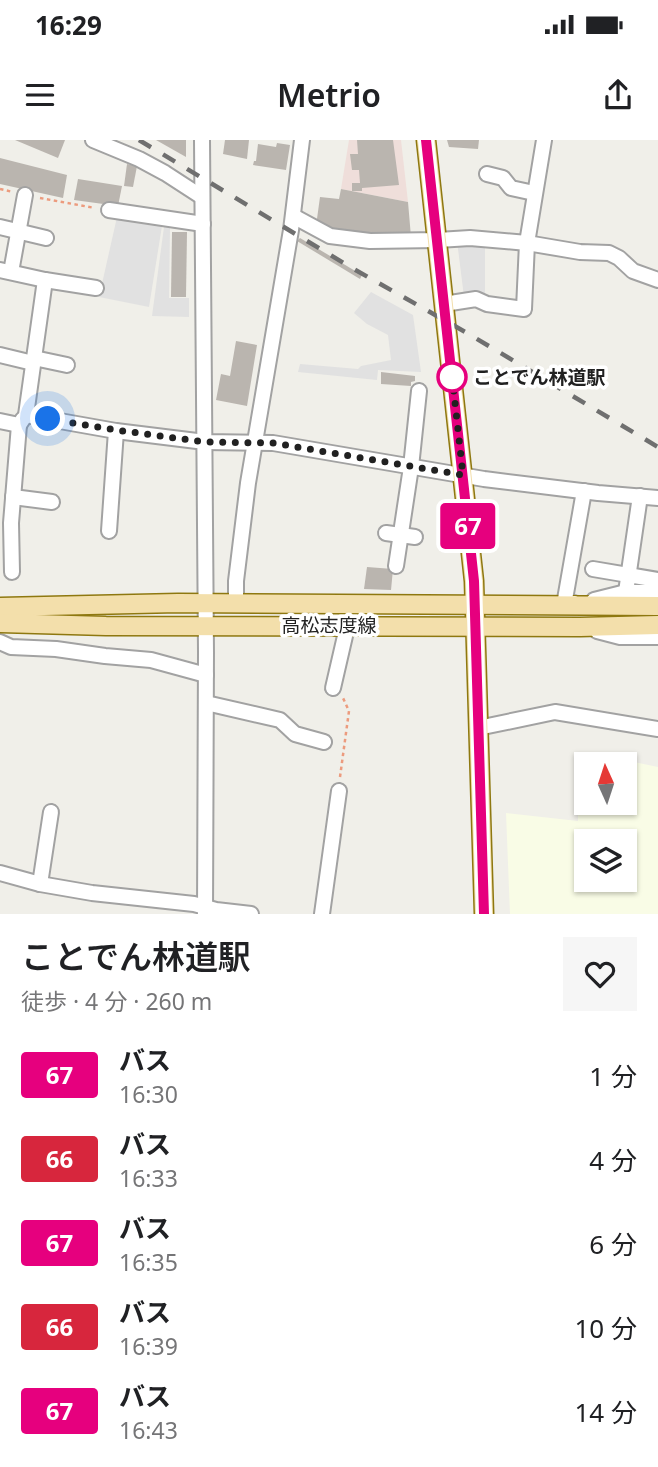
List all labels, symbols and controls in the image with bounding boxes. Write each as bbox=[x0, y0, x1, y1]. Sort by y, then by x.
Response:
text: 16:29 bbox=[35, 7, 102, 43]
text: Metrio bbox=[277, 73, 381, 116]
icon: menu bbox=[21, 76, 59, 114]
icon: share bbox=[599, 76, 637, 114]
marker: ことでん林道駅 bbox=[437, 362, 467, 392]
place label: ことでん林道駅 bbox=[473, 364, 605, 390]
your location bbox=[30, 401, 65, 436]
line badge: 67 bbox=[436, 503, 500, 549]
text: 67 bbox=[454, 509, 482, 542]
street label: 高松志度線 bbox=[281, 612, 377, 638]
north arrow bbox=[574, 752, 637, 816]
map controls bbox=[574, 752, 637, 892]
button: layers bbox=[574, 829, 637, 892]
text: ことでん林道駅 bbox=[21, 934, 251, 979]
button: heart bbox=[563, 937, 637, 1011]
text: 徒歩 · 4 分 · 260 m bbox=[21, 985, 212, 1017]
text: バス bbox=[119, 1042, 171, 1078]
text: 67 bbox=[46, 1058, 73, 1091]
text: 1 分 bbox=[589, 1058, 637, 1094]
text: 16:30 bbox=[119, 1078, 178, 1110]
text: バス bbox=[119, 1126, 171, 1162]
text: 66 bbox=[46, 1142, 73, 1175]
text: 4 分 bbox=[589, 1142, 637, 1178]
text: 16:33 bbox=[119, 1162, 178, 1194]
text: バス bbox=[119, 1210, 171, 1246]
text: 67 bbox=[46, 1226, 73, 1259]
text: 6 分 bbox=[589, 1226, 637, 1262]
text: 16:35 bbox=[119, 1246, 178, 1278]
text: バス bbox=[119, 1294, 171, 1330]
text: 66 bbox=[46, 1310, 73, 1343]
text: 10 分 bbox=[574, 1310, 637, 1346]
text: 16:39 bbox=[119, 1330, 178, 1362]
text: バス bbox=[119, 1378, 171, 1414]
text: 67 bbox=[46, 1394, 73, 1427]
text: 14 分 bbox=[574, 1394, 637, 1430]
text: 16:43 bbox=[119, 1414, 178, 1446]

